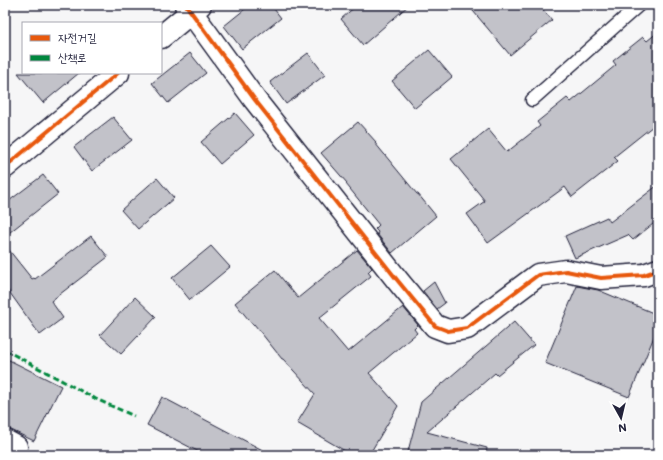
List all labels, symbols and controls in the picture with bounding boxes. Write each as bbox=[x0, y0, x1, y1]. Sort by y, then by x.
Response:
legend bbox=[22, 22, 162, 74]
text: 자전거길 bbox=[58, 29, 97, 45]
text: 산책로 bbox=[58, 49, 87, 65]
north arrow bbox=[601, 398, 641, 438]
text: N bbox=[617, 420, 628, 436]

